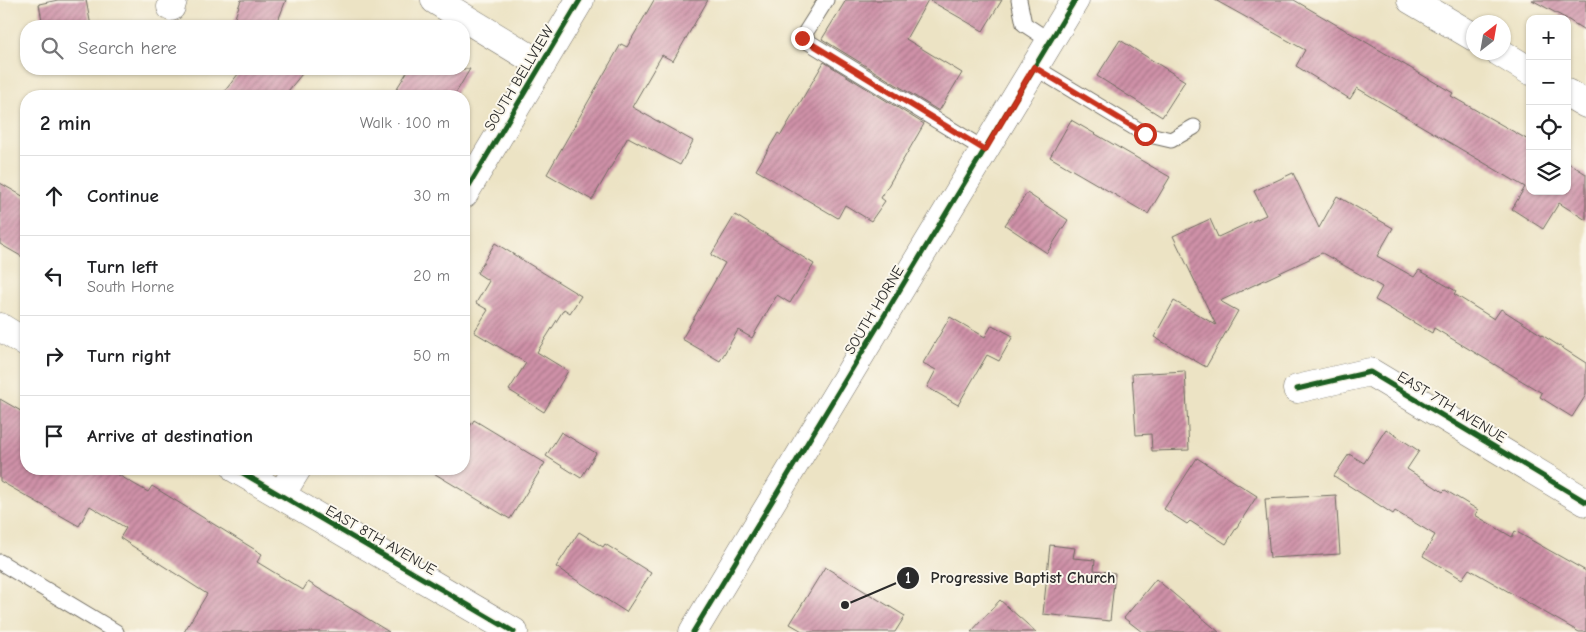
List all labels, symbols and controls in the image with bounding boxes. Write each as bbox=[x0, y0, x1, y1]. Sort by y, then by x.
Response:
north arrow bbox=[1466, 15, 1511, 60]
map controls bbox=[1526, 15, 1571, 195]
button: + bbox=[1526, 15, 1571, 60]
search box bbox=[20, 20, 470, 75]
street label: SOUTH BELLVIEW bbox=[480, 22, 558, 134]
route end bbox=[791, 27, 814, 50]
icon: search bbox=[38, 34, 66, 62]
text: Search here bbox=[78, 37, 177, 59]
button: − bbox=[1526, 60, 1571, 105]
button: locate bbox=[1526, 105, 1571, 150]
text: 2 min bbox=[40, 111, 91, 135]
text: Walk · 100 m bbox=[360, 114, 450, 132]
route start bbox=[1134, 123, 1157, 146]
button: layers bbox=[1526, 150, 1571, 195]
icon: ahead bbox=[40, 182, 68, 210]
text: Continue bbox=[87, 185, 159, 207]
text: 30 m bbox=[414, 187, 450, 205]
text: Turn left bbox=[87, 256, 158, 278]
icon: left bbox=[40, 262, 68, 290]
street label: SOUTH HORNE bbox=[840, 262, 908, 358]
text: 20 m bbox=[413, 267, 450, 285]
text: South Horne bbox=[87, 278, 174, 296]
icon: right bbox=[40, 342, 68, 370]
text: Turn right bbox=[87, 345, 171, 367]
text: 50 m bbox=[413, 347, 450, 365]
street label: EAST 7TH AVENUE bbox=[1394, 367, 1510, 447]
icon: arrive bbox=[40, 422, 68, 450]
text: Arrive at destination bbox=[87, 425, 253, 447]
street label: EAST 8TH AVENUE bbox=[322, 501, 440, 579]
callout: Progressive Baptist Church bbox=[895, 562, 1125, 593]
text: 1 bbox=[905, 569, 911, 587]
text: Progressive Baptist Church bbox=[931, 569, 1115, 587]

